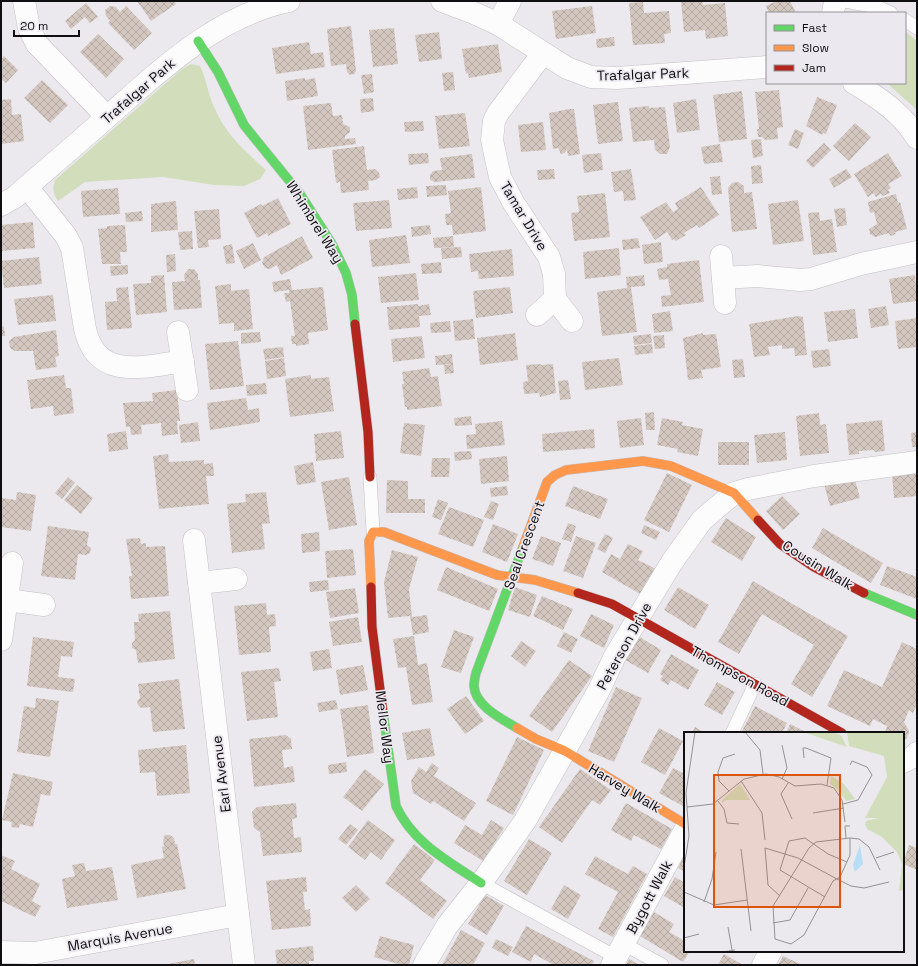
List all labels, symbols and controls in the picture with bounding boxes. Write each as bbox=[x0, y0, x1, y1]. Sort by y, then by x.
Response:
scale bar bbox=[14, 12, 79, 38]
legend bbox=[766, 12, 906, 84]
text: 20 m bbox=[20, 18, 48, 34]
text: Fast bbox=[802, 20, 827, 36]
text: Slow bbox=[802, 40, 829, 56]
street label: Trafalgar Park bbox=[97, 54, 179, 128]
text: Jam bbox=[802, 60, 826, 76]
street label: Trafalgar Park bbox=[597, 63, 690, 85]
street label: Whimbrel Way bbox=[282, 177, 348, 267]
street label: Tamar Drive bbox=[496, 178, 552, 254]
street label: Seal Crescent bbox=[500, 498, 548, 592]
street label: Cousin Walk bbox=[779, 536, 857, 594]
street label: Peterson Drive bbox=[592, 599, 656, 693]
street label: Thompson Road bbox=[688, 642, 792, 710]
street label: Mellor Way bbox=[372, 690, 398, 764]
inset map bbox=[684, 732, 904, 952]
street label: Earl Avenue bbox=[207, 734, 235, 814]
street label: Harvey Walk bbox=[586, 759, 665, 817]
street label: Bygott Walk bbox=[622, 857, 676, 937]
street label: Marquis Avenue bbox=[66, 919, 174, 955]

